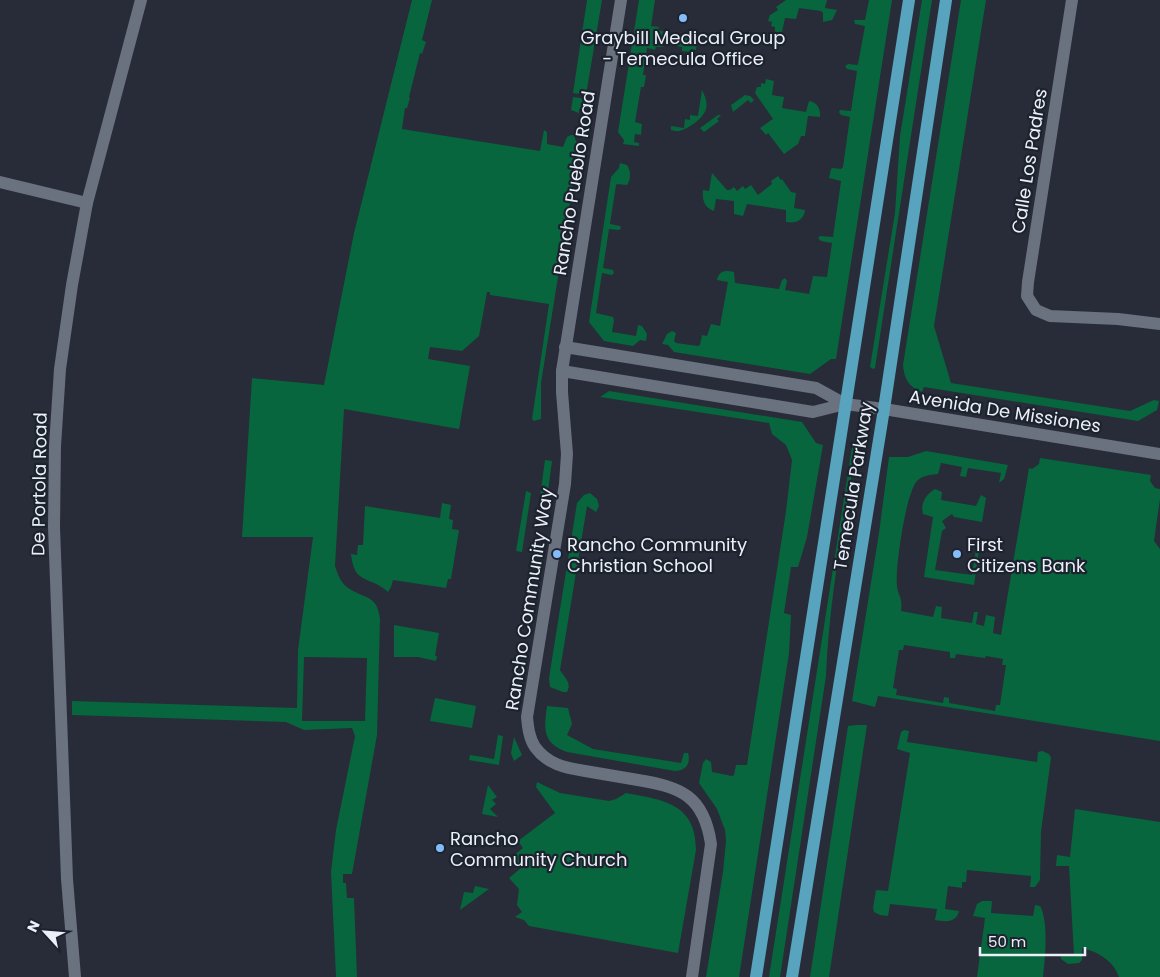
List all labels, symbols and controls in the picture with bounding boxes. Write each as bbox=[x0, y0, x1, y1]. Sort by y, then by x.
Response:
marker: Graybill Medical Group - Temecula Office bbox=[677, 12, 689, 24]
place label: Graybill Medical Group - Temecula Office bbox=[581, 25, 785, 71]
street label: Calle Los Padres bbox=[1005, 87, 1053, 235]
street label: Rancho Pueblo Road bbox=[547, 89, 601, 277]
street label: Avenida De Missiones bbox=[907, 383, 1103, 439]
street label: Temecula Parkway bbox=[827, 400, 879, 572]
street label: De Portola Road bbox=[25, 412, 53, 556]
street label: Rancho Community Way bbox=[499, 486, 559, 712]
place label: Rancho Community Christian School bbox=[567, 532, 747, 578]
place label: First Citizens Bank bbox=[967, 532, 1086, 578]
marker: Rancho Community Christian School bbox=[551, 548, 563, 560]
marker: First Citizens Bank bbox=[951, 548, 963, 560]
place label: Rancho Community Church bbox=[450, 826, 628, 872]
marker: Rancho Community Church bbox=[434, 842, 446, 854]
north arrow bbox=[20, 907, 70, 957]
text: N bbox=[22, 917, 45, 935]
scale bar bbox=[980, 924, 1085, 956]
text: 50 m bbox=[988, 931, 1026, 952]

